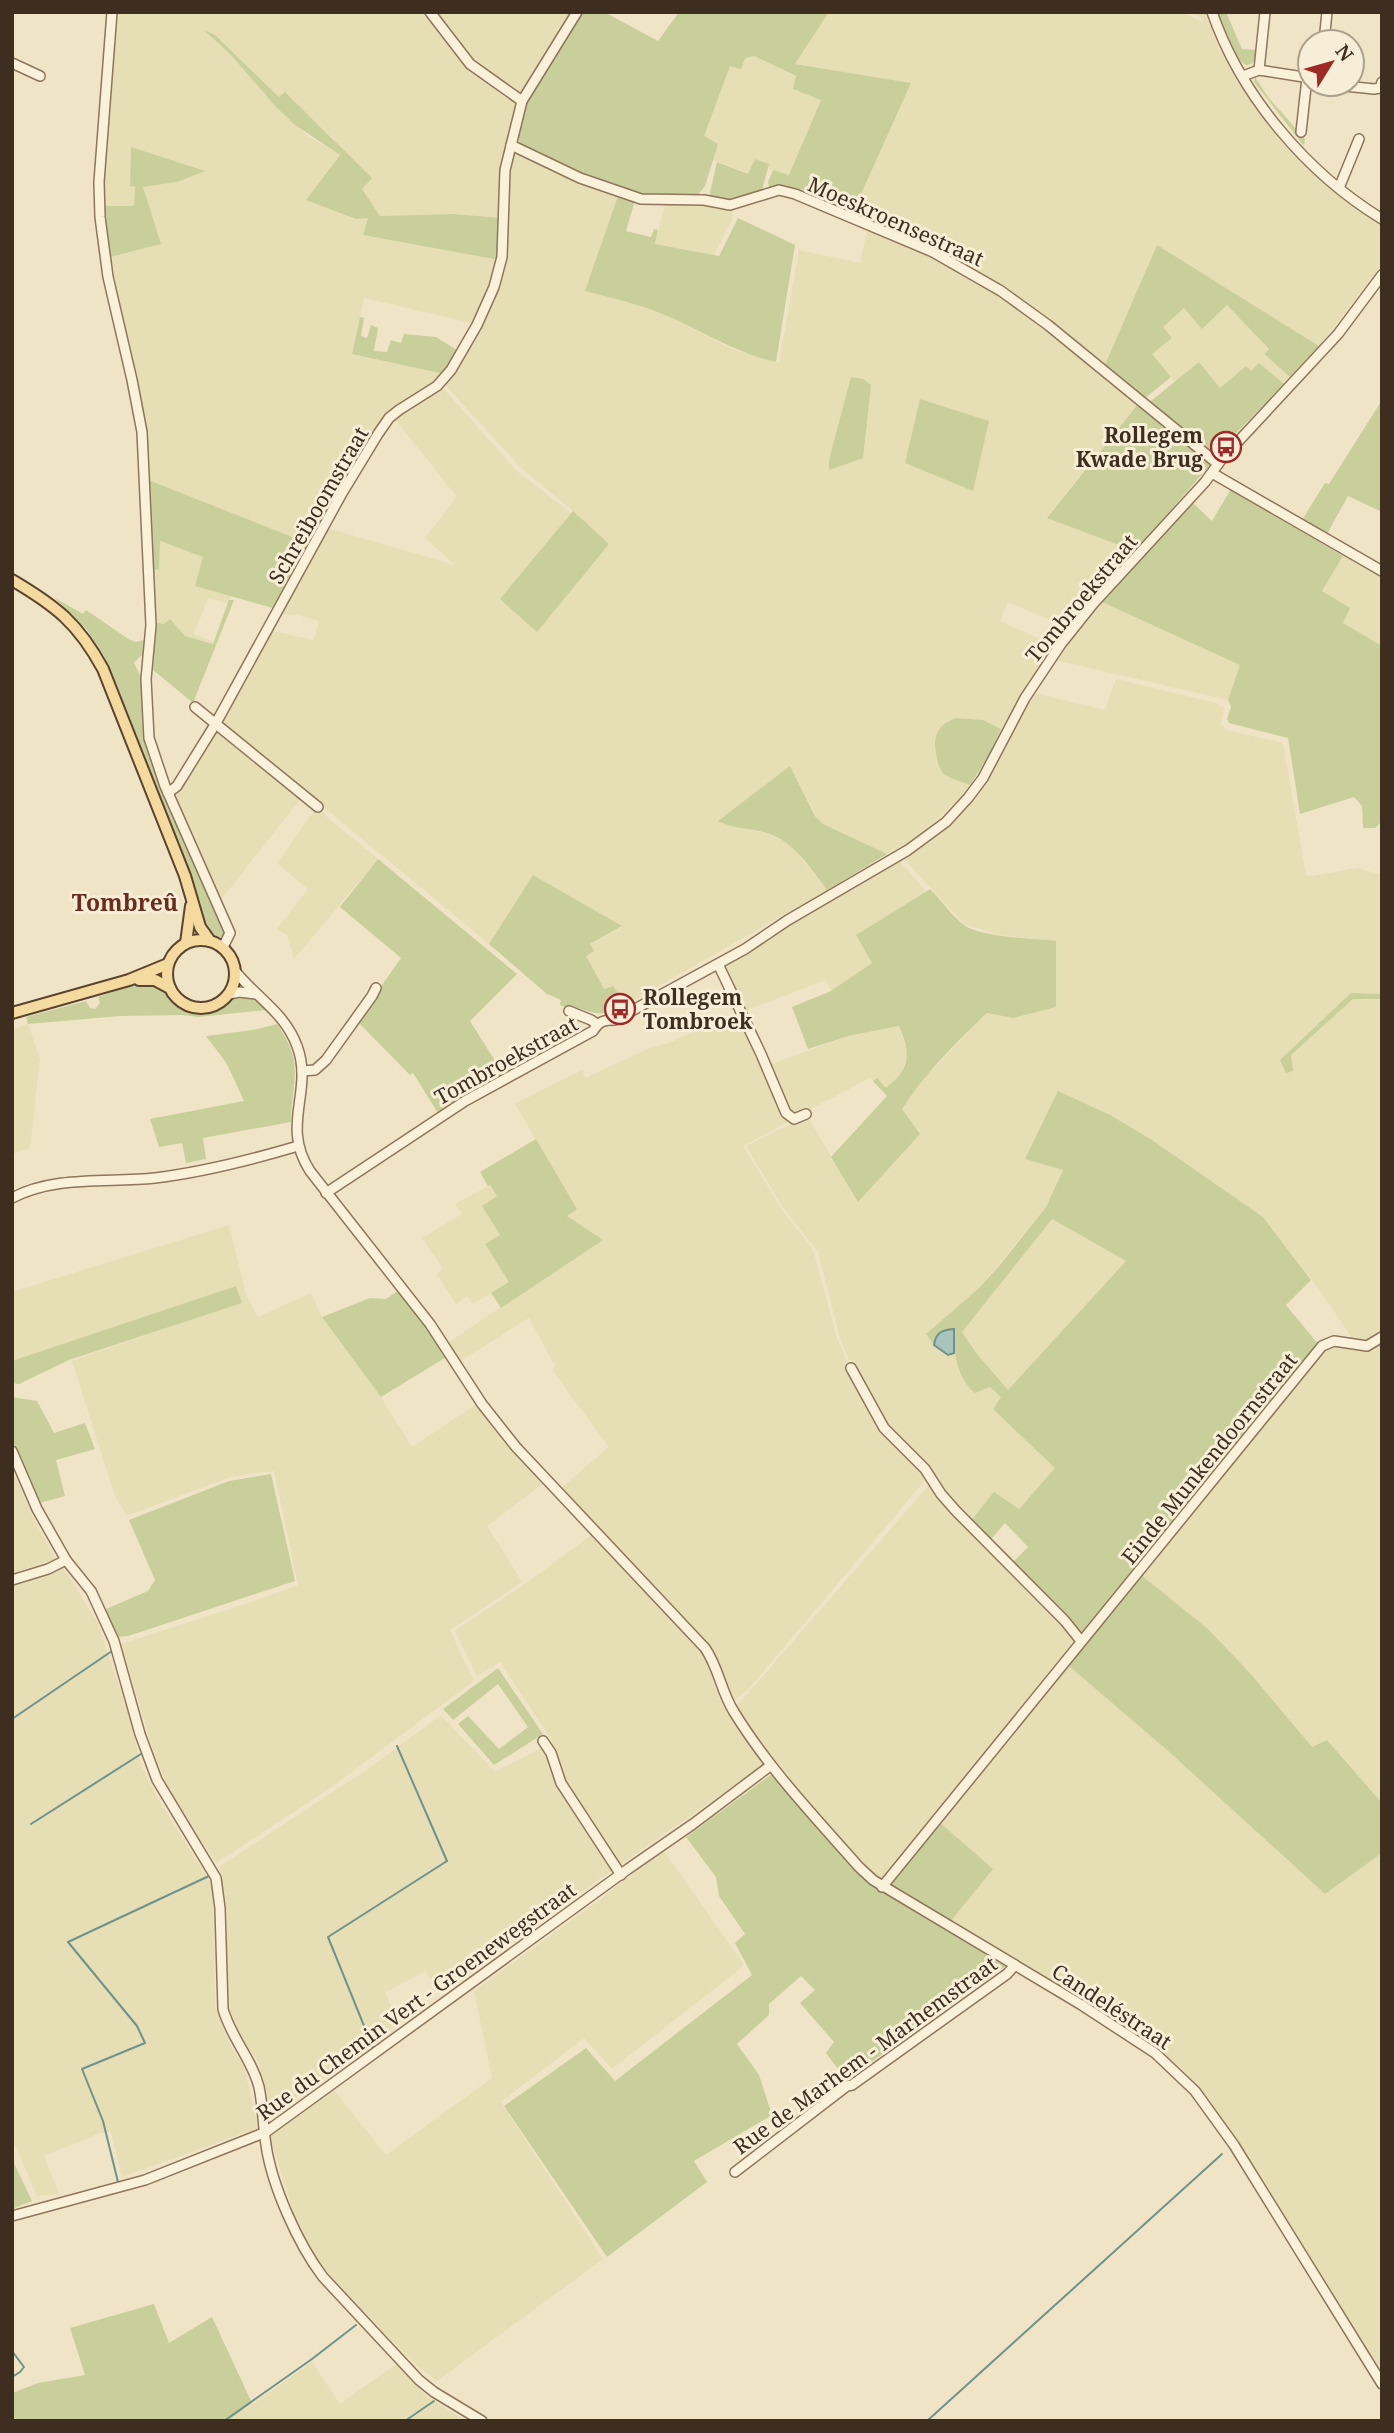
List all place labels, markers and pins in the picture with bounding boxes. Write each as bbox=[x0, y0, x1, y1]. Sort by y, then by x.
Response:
place label: Rollegem Kwade Brug bbox=[1076, 421, 1203, 473]
bus stop icon: Rollegem Kwade Brug bbox=[1209, 430, 1243, 464]
place label: Rollegem Tombroek bbox=[643, 983, 753, 1035]
bus stop icon: Rollegem Tombroek bbox=[603, 992, 637, 1026]

